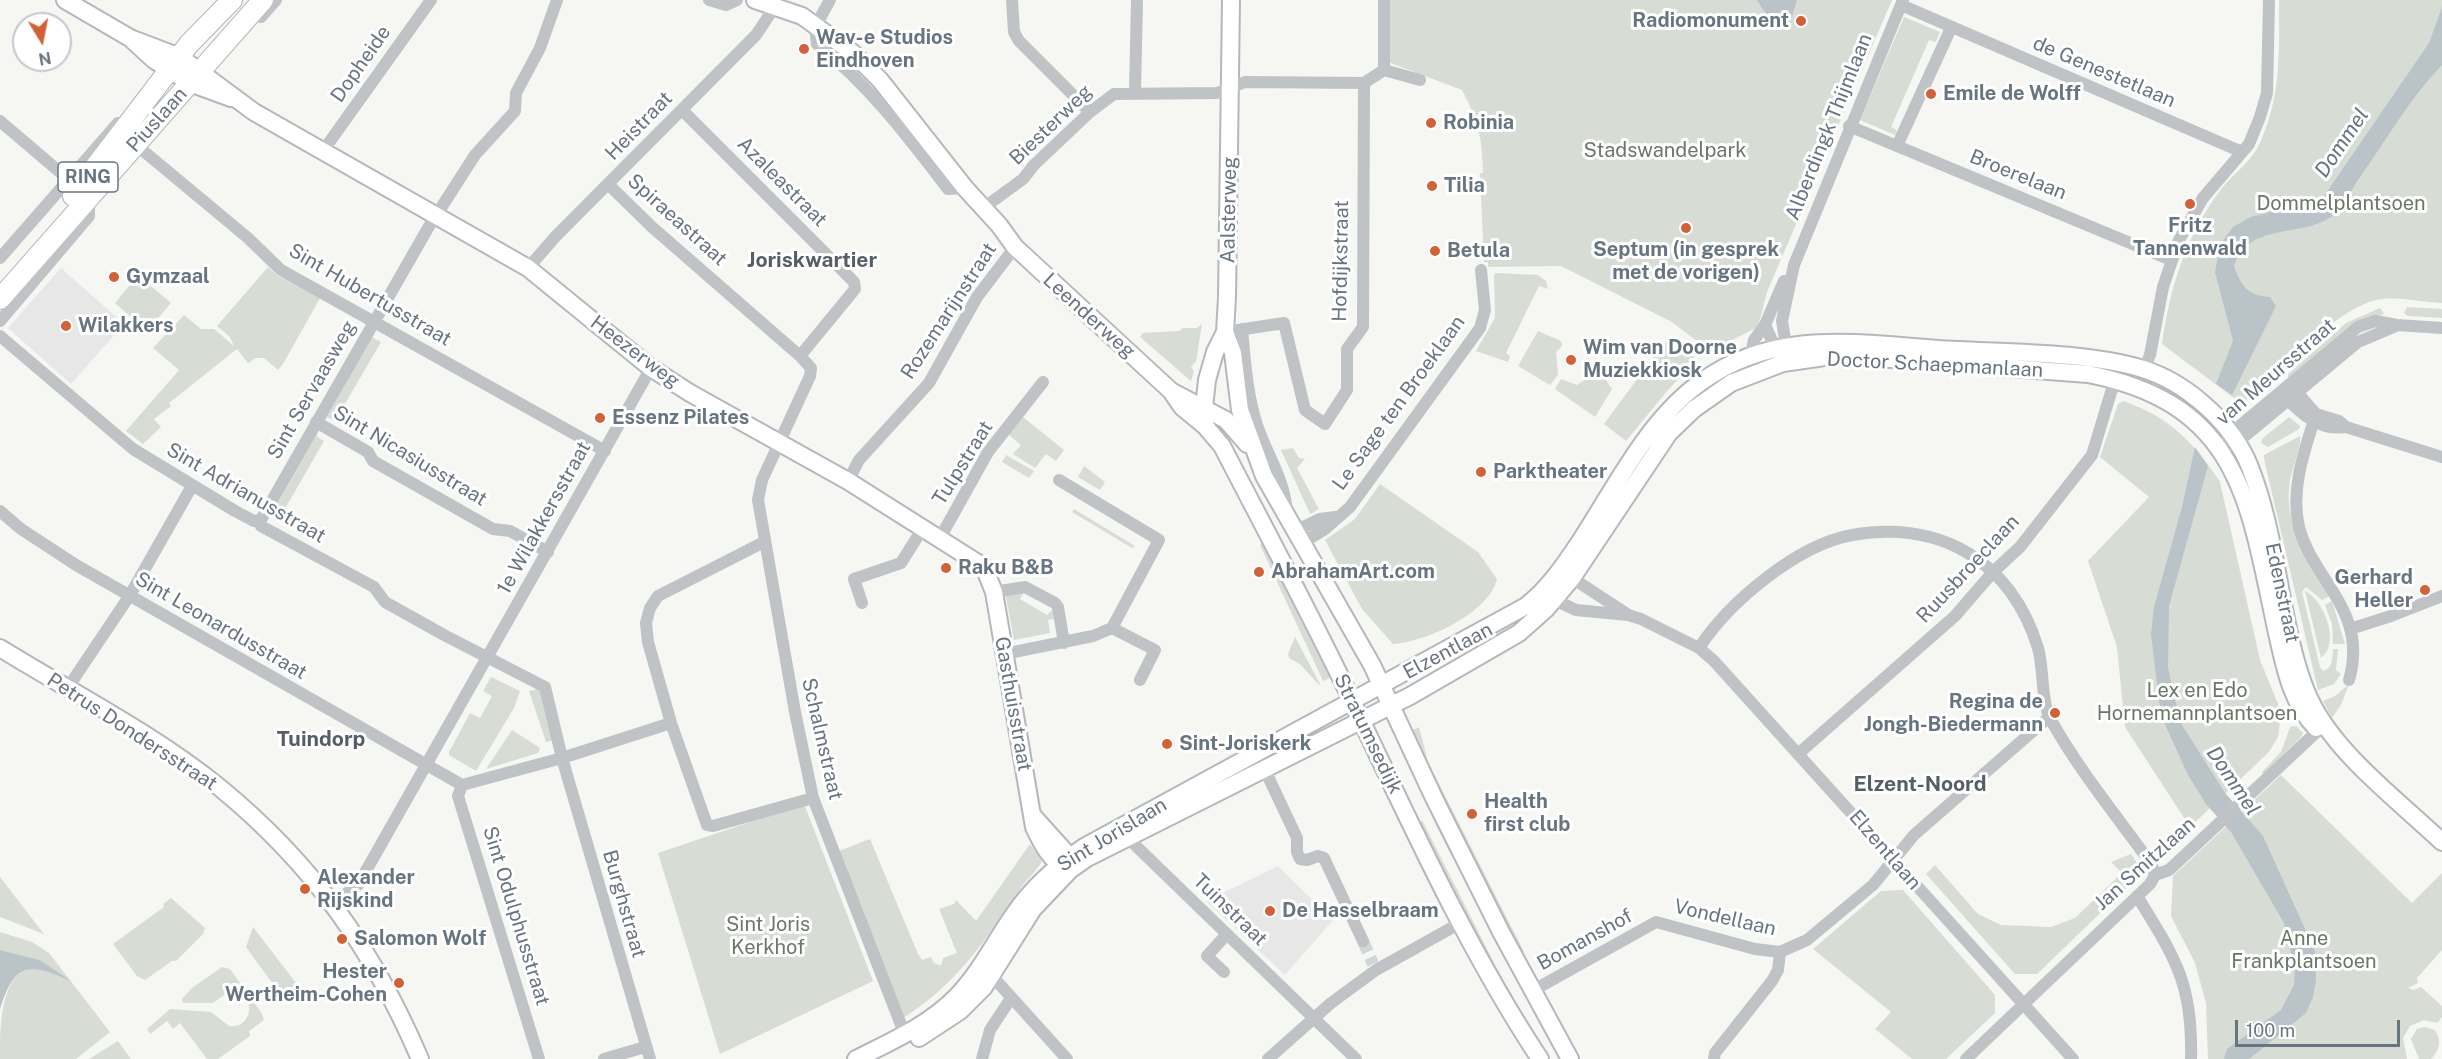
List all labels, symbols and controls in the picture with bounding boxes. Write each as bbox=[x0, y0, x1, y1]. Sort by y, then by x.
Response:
place label: Radiomonument bbox=[1632, 9, 1789, 33]
north arrow bbox=[12, 12, 72, 72]
marker: Radiomonument bbox=[1794, 14, 1808, 28]
street label: Dopheide bbox=[326, 21, 396, 107]
place label: Wav-e Studios Eindhoven bbox=[816, 26, 953, 73]
street label: Alberdingk Thijmlaan bbox=[1781, 30, 1877, 224]
street label: de Genestetlaan bbox=[2029, 31, 2179, 113]
marker: Wav-e Studios Eindhoven bbox=[797, 42, 811, 56]
text: N bbox=[37, 48, 53, 69]
street label: Biesterweg bbox=[1005, 80, 1097, 170]
place label: Emile de Wolff bbox=[1943, 82, 2081, 106]
street label: Piuslaan bbox=[122, 83, 192, 157]
street label: Heistraat bbox=[600, 87, 678, 165]
marker: Emile de Wolff bbox=[1924, 87, 1938, 101]
water label: Dommel bbox=[2310, 104, 2374, 182]
place label: Robinia bbox=[1443, 111, 1514, 135]
marker: Robinia bbox=[1424, 116, 1438, 130]
street label: Azaleastraat bbox=[732, 132, 832, 232]
park label: Stadswandelpark bbox=[1584, 139, 1746, 163]
street label: Broerelaan bbox=[1966, 145, 2070, 205]
street label: Aalsterweg bbox=[1216, 156, 1242, 264]
road number: RING bbox=[58, 162, 118, 192]
street label: Spiraeastraat bbox=[622, 169, 732, 271]
place label: Tilia bbox=[1444, 174, 1485, 198]
marker: Tilia bbox=[1425, 179, 1439, 193]
park label: Dommelplantsoen bbox=[2256, 192, 2426, 216]
marker: Fritz Tannenwald bbox=[2183, 197, 2197, 211]
street label: Hofdijkstraat bbox=[1328, 200, 1354, 322]
place label: Fritz Tannenwald bbox=[2133, 214, 2247, 261]
marker: Septum (in gesprek met de vorigen) bbox=[1679, 221, 1693, 235]
street label: Rozemarijnstraat bbox=[896, 238, 1002, 384]
place label: Septum (in gesprek met de vorigen) bbox=[1593, 238, 1779, 285]
street label: Sint Hubertusstraat bbox=[284, 239, 456, 351]
place label: Betula bbox=[1447, 239, 1510, 263]
marker: Betula bbox=[1428, 244, 1442, 258]
district label: Joriskwartier bbox=[747, 248, 877, 274]
place label: Gymzaal bbox=[126, 265, 210, 289]
street label: Leenderweg bbox=[1038, 268, 1140, 364]
marker: Gymzaal bbox=[107, 270, 121, 284]
street label: Heezerweg bbox=[586, 311, 684, 393]
street label: Le Sage ten Broeklaan bbox=[1328, 311, 1470, 495]
place label: Wilakkers bbox=[78, 314, 174, 338]
street label: van Meursstraat bbox=[2211, 314, 2341, 430]
street label: Sint Servaasweg bbox=[263, 316, 361, 464]
marker: Wilakkers bbox=[59, 319, 73, 333]
place label: Wim van Doorne Muziekkiosk bbox=[1583, 336, 1737, 383]
street label: Doctor Schaepmanlaan bbox=[1826, 347, 2044, 383]
marker: Wim van Doorne Muziekkiosk bbox=[1564, 353, 1578, 367]
street label: Sint Nicasiusstraat bbox=[329, 401, 491, 511]
place label: Essenz Pilates bbox=[612, 406, 749, 430]
marker: Essenz Pilates bbox=[593, 411, 607, 425]
street label: Tulpstraat bbox=[928, 416, 998, 510]
street label: 1e Wilakkersstraat bbox=[492, 437, 596, 599]
street label: Sint Adrianusstraat bbox=[162, 438, 330, 548]
place label: Parktheater bbox=[1493, 460, 1607, 484]
marker: Parktheater bbox=[1474, 465, 1488, 479]
street label: Ruusbroeclaan bbox=[1912, 510, 2024, 628]
street label: Edenstraat bbox=[2260, 541, 2304, 645]
place label: Raku B&B bbox=[958, 556, 1054, 580]
place label: AbrahamArt.com bbox=[1271, 560, 1435, 584]
marker: Raku B&B bbox=[939, 561, 953, 575]
marker: AbrahamArt.com bbox=[1252, 565, 1266, 579]
place label: Gerhard Heller bbox=[2335, 566, 2413, 613]
street label: Sint Leonardusstraat bbox=[131, 567, 311, 685]
marker: Gerhard Heller bbox=[2418, 583, 2432, 597]
street label: Elzentlaan bbox=[1399, 617, 1497, 685]
street label: Gasthuisstraat bbox=[989, 635, 1037, 773]
street label: Petrus Dondersstraat bbox=[42, 668, 222, 796]
street label: Stratumsedijk bbox=[1329, 670, 1407, 798]
street label: Schalmstraat bbox=[796, 676, 848, 802]
park label: Lex en Edo Hornemannplantsoen bbox=[2097, 679, 2297, 726]
place label: Regina de Jongh-Biedermann bbox=[1864, 690, 2043, 737]
marker: Regina de Jongh-Biedermann bbox=[2048, 706, 2062, 720]
district label: Tuindorp bbox=[277, 727, 365, 753]
place label: Sint-Joriskerk bbox=[1179, 732, 1311, 756]
marker: Sint-Joriskerk bbox=[1160, 737, 1174, 751]
water label: Dommel bbox=[2201, 742, 2265, 820]
district label: Elzent-Noord bbox=[1853, 772, 1987, 798]
place label: Health first club bbox=[1484, 790, 1570, 837]
street label: Sint Jorislaan bbox=[1053, 793, 1171, 877]
street label: Elzentlaan bbox=[1844, 805, 1926, 895]
marker: Health first club bbox=[1465, 807, 1479, 821]
street label: Jan Smitzlaan bbox=[2089, 812, 2201, 916]
street label: Sint Odulphusstraat bbox=[477, 824, 555, 1008]
street label: Burghstraat bbox=[597, 847, 651, 961]
place label: Alexander Rijskind bbox=[317, 866, 415, 913]
street label: Tuinstraat bbox=[1188, 869, 1272, 951]
marker: Alexander Rijskind bbox=[298, 882, 312, 896]
street label: Vondellaan bbox=[1672, 895, 1778, 941]
place label: De Hasselbraam bbox=[1282, 899, 1439, 923]
marker: De Hasselbraam bbox=[1263, 904, 1277, 918]
street label: Bomanshof bbox=[1533, 904, 1637, 976]
park label: Sint Joris Kerkhof bbox=[726, 913, 810, 960]
place label: Salomon Wolf bbox=[354, 927, 486, 951]
park label: Anne Frankplantsoen bbox=[2231, 927, 2377, 974]
marker: Salomon Wolf bbox=[335, 932, 349, 946]
place label: Hester Wertheim-Cohen bbox=[225, 960, 387, 1007]
marker: Hester Wertheim-Cohen bbox=[392, 976, 406, 990]
scale bar bbox=[2238, 1008, 2403, 1046]
text: 100 m bbox=[2246, 1020, 2295, 1041]

